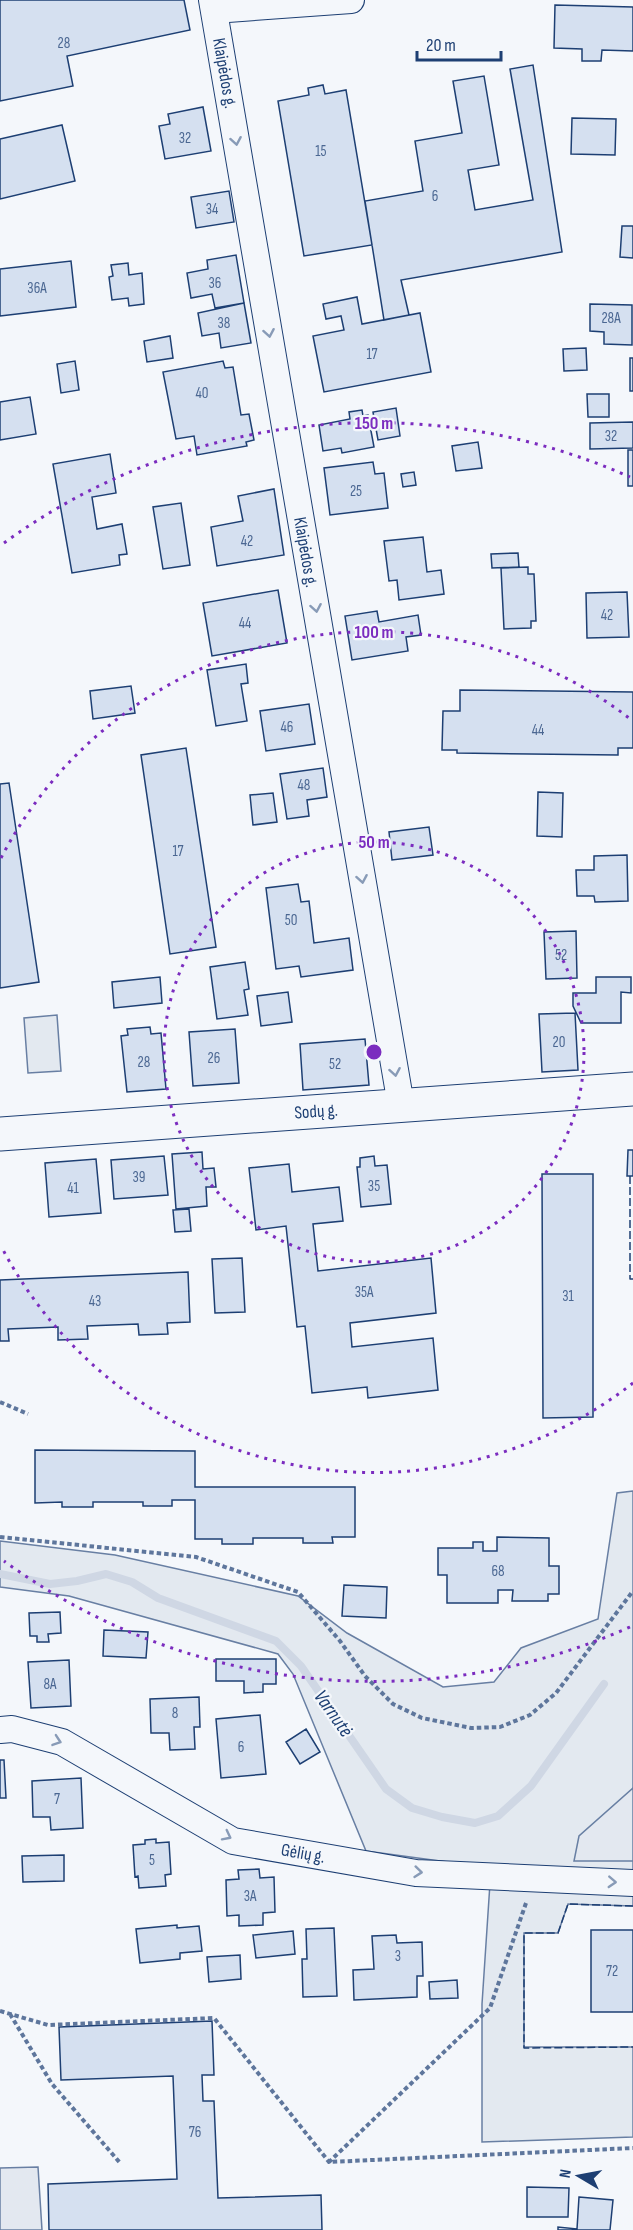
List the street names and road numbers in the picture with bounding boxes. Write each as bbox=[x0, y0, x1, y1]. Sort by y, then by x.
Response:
street label: Klaipėdos g. bbox=[208, 36, 241, 110]
street label: Klaipėdos g. bbox=[289, 515, 322, 589]
street label: Sodų g. bbox=[294, 1100, 339, 1123]
street label: Gėlių g. bbox=[279, 1839, 327, 1868]

